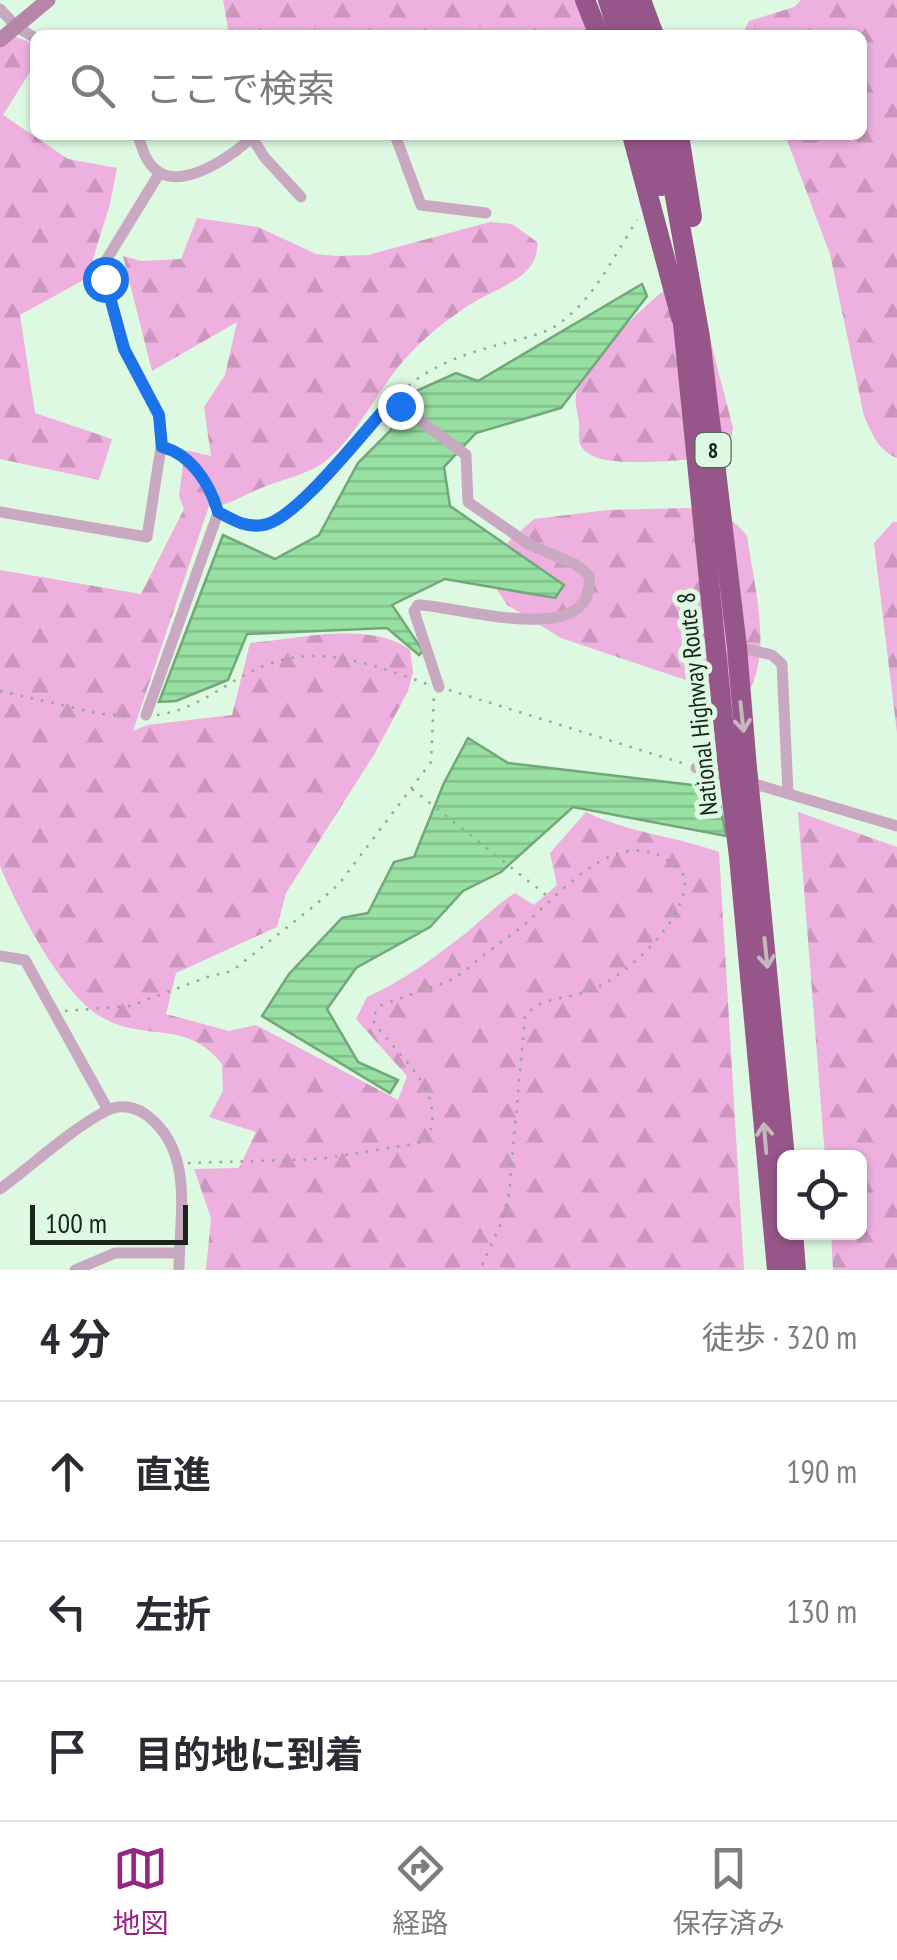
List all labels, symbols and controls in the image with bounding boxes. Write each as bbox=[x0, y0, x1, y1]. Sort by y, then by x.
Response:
search box bbox=[30, 30, 867, 140]
icon: search bbox=[65, 58, 120, 113]
text: ここで検索 bbox=[145, 63, 335, 112]
route start bbox=[83, 257, 129, 303]
route end bbox=[378, 384, 424, 430]
road number: 8 bbox=[696, 433, 730, 467]
street label: National Highway Route 8 bbox=[669, 591, 725, 817]
one-way arrow bbox=[733, 700, 752, 732]
one-way arrow bbox=[756, 937, 775, 969]
one-way arrow bbox=[755, 1123, 774, 1155]
map controls bbox=[777, 1150, 867, 1240]
button: locate bbox=[777, 1150, 867, 1240]
scale bar bbox=[30, 1200, 188, 1244]
text: 100 m bbox=[45, 1204, 107, 1241]
text: 4 分 bbox=[40, 1311, 111, 1366]
text: 徒歩 · 320 m bbox=[702, 1316, 857, 1358]
icon: ahead bbox=[40, 1444, 95, 1499]
text: 直進 bbox=[135, 1449, 211, 1498]
text: 190 m bbox=[786, 1450, 857, 1492]
icon: left bbox=[40, 1584, 95, 1639]
text: 左折 bbox=[135, 1589, 211, 1638]
text: 130 m bbox=[786, 1590, 857, 1632]
icon: arrive bbox=[40, 1724, 95, 1779]
text: 目的地に到着 bbox=[135, 1729, 363, 1778]
tab: 地図 bbox=[112, 1841, 168, 1941]
tab: 経路 bbox=[392, 1841, 449, 1941]
tab: 保存済み bbox=[673, 1841, 785, 1941]

